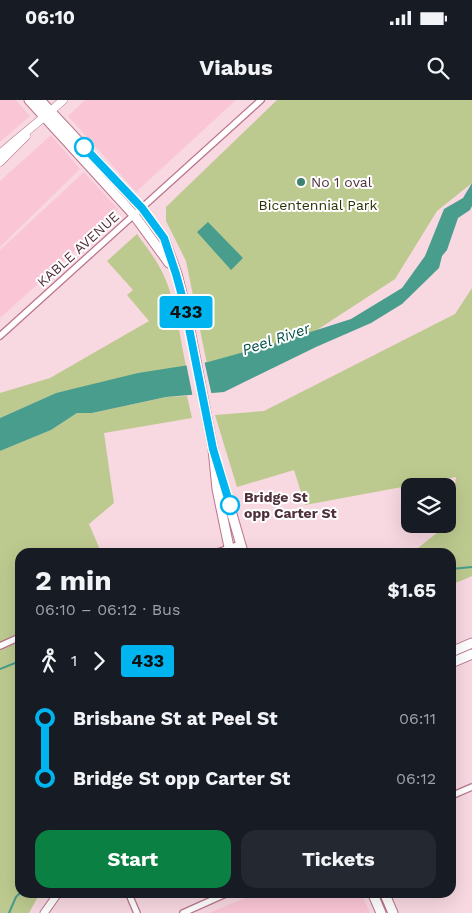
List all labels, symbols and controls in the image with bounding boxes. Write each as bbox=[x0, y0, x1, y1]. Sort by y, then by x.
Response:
text: 06:10 bbox=[25, 6, 75, 29]
icon: back bbox=[20, 54, 48, 82]
icon: search bbox=[424, 54, 452, 82]
text: Viabus bbox=[199, 55, 273, 80]
unlabelled marker bbox=[74, 137, 94, 157]
place label: No 1 oval bbox=[311, 174, 373, 190]
marker: No 1 oval bbox=[295, 176, 307, 188]
park label: Bicentennial Park bbox=[259, 197, 378, 213]
street label: KABLE AVENUE bbox=[34, 208, 122, 290]
line badge: 433 bbox=[157, 296, 215, 328]
text: 433 bbox=[170, 301, 202, 322]
water label: Peel River bbox=[240, 319, 313, 359]
map controls bbox=[401, 478, 456, 533]
button: layers bbox=[401, 478, 456, 533]
place label: Bridge St opp Carter St bbox=[244, 489, 337, 521]
marker: Bridge St opp Carter St bbox=[220, 495, 240, 515]
text: 2 min bbox=[35, 564, 112, 597]
text: $1.65 bbox=[387, 579, 436, 602]
text: 06:10 – 06:12 · Bus bbox=[35, 600, 180, 619]
icon: walk bbox=[35, 647, 63, 675]
icon: forward bbox=[85, 647, 113, 675]
text: 433 bbox=[131, 650, 164, 671]
text: 1 bbox=[71, 651, 77, 670]
text: Brisbane St at Peel St bbox=[73, 707, 278, 730]
text: 06:11 bbox=[399, 709, 436, 728]
text: Bridge St opp Carter St bbox=[73, 767, 290, 790]
text: 06:12 bbox=[396, 769, 436, 788]
button: Start bbox=[35, 830, 231, 888]
button: Tickets bbox=[241, 830, 436, 888]

